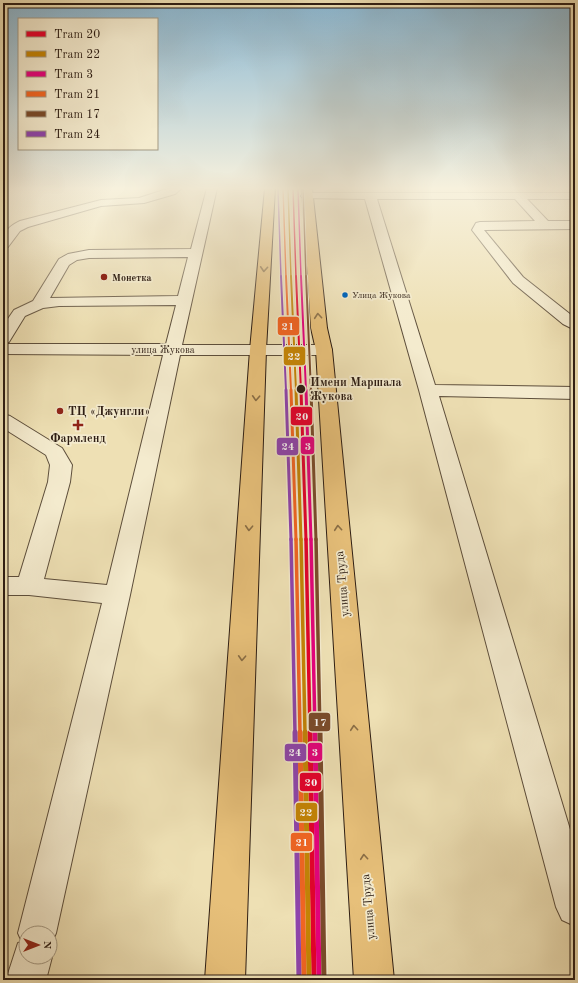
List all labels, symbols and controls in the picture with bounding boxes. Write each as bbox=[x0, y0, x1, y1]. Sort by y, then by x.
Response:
legend bbox=[18, 18, 158, 150]
text: Tram 20 bbox=[54, 29, 100, 41]
text: Tram 22 bbox=[54, 49, 100, 61]
text: Tram 3 bbox=[54, 69, 93, 81]
text: Tram 21 bbox=[54, 89, 100, 101]
text: Tram 17 bbox=[54, 109, 100, 121]
text: Tram 24 bbox=[54, 129, 100, 141]
one-way arrow bbox=[260, 266, 269, 272]
marker: Монетка bbox=[99, 272, 109, 282]
place label: Монетка bbox=[112, 273, 152, 283]
marker: Улица Жукова bbox=[340, 290, 350, 300]
place label: Улица Жукова bbox=[352, 291, 411, 300]
one-way arrow bbox=[313, 313, 322, 319]
line badge: 21 bbox=[277, 316, 300, 336]
text: 21 bbox=[282, 322, 294, 333]
street label: улица Жукова bbox=[131, 345, 195, 355]
line badge: 22 bbox=[283, 346, 306, 366]
text: 22 bbox=[288, 352, 300, 363]
place label: Имени Маршала Жукова bbox=[310, 377, 402, 403]
marker: Имени Маршала Жукова bbox=[295, 383, 307, 395]
one-way arrow bbox=[251, 395, 260, 401]
marker: ТЦ «Джунгли» bbox=[55, 406, 65, 416]
place label: ТЦ «Джунгли» bbox=[68, 406, 150, 418]
line badge: 20 bbox=[290, 406, 313, 426]
text: 20 bbox=[296, 412, 308, 423]
marker: Фармленд bbox=[73, 420, 83, 430]
place label: Фармленд bbox=[50, 433, 106, 445]
line badge: 3 bbox=[300, 436, 315, 455]
line badge: 24 bbox=[276, 437, 299, 456]
text: 24 bbox=[282, 442, 294, 453]
text: 3 bbox=[305, 442, 311, 453]
one-way arrow bbox=[245, 525, 253, 531]
one-way arrow bbox=[333, 525, 342, 531]
street label: улица Труда bbox=[334, 550, 352, 617]
one-way arrow bbox=[238, 655, 246, 661]
line badge: 17 bbox=[308, 712, 331, 732]
text: 17 bbox=[314, 718, 326, 729]
one-way arrow bbox=[349, 725, 358, 731]
line badge: 3 bbox=[307, 742, 323, 762]
line badge: 24 bbox=[284, 743, 307, 762]
text: 24 bbox=[289, 748, 301, 759]
text: 3 bbox=[312, 748, 318, 759]
line badge: 20 bbox=[299, 772, 322, 792]
text: 20 bbox=[305, 778, 317, 789]
line badge: 22 bbox=[295, 802, 318, 822]
text: 22 bbox=[300, 808, 312, 819]
line badge: 21 bbox=[290, 832, 313, 852]
text: 21 bbox=[296, 838, 308, 849]
one-way arrow bbox=[360, 854, 369, 860]
street label: улица Труда bbox=[360, 873, 378, 940]
north arrow bbox=[18, 925, 58, 965]
text: N bbox=[41, 941, 52, 950]

